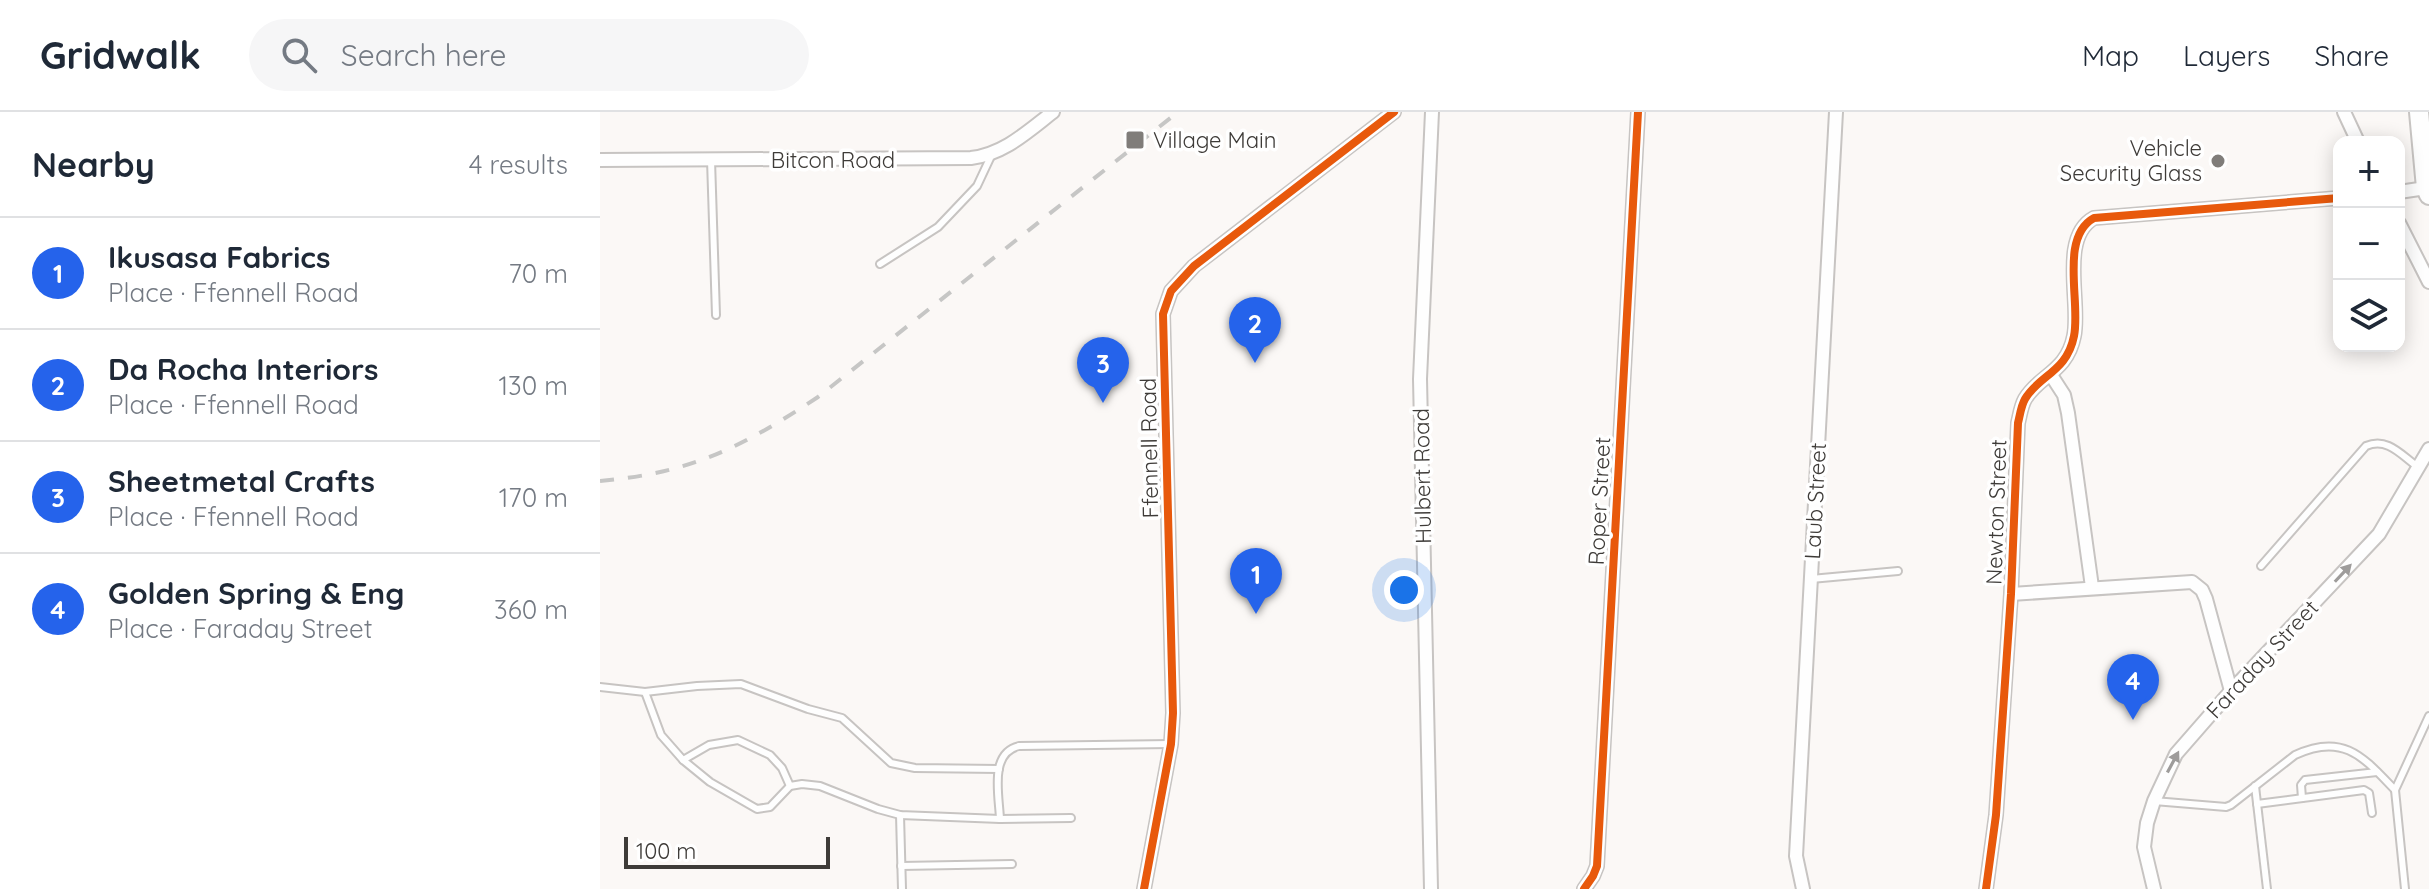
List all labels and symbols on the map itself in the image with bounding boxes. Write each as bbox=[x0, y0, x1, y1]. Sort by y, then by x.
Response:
place label: Village Main bbox=[1153, 126, 1276, 154]
marker: Village Main bbox=[1124, 129, 1146, 151]
place label: Vehicle Security Glass bbox=[2060, 134, 2202, 187]
street label: Bitcon Road bbox=[771, 146, 895, 174]
marker: Vehicle Security Glass bbox=[2209, 152, 2227, 170]
pin: 2 bbox=[1229, 297, 1281, 363]
pin: 3 bbox=[1077, 337, 1129, 403]
street label: Ffennell Road bbox=[1134, 377, 1164, 519]
street label: Hulbert Road bbox=[1407, 408, 1437, 544]
street label: Roper Street bbox=[1582, 436, 1616, 566]
street label: Newton Street bbox=[1979, 439, 2013, 585]
street label: Laub Street bbox=[1798, 442, 1832, 560]
pin: 1 bbox=[1230, 548, 1282, 614]
one-way arrow bbox=[2333, 564, 2351, 583]
your location bbox=[1384, 570, 1424, 610]
street label: Faraday Street bbox=[2200, 594, 2324, 724]
pin: 4 bbox=[2107, 654, 2159, 720]
one-way arrow bbox=[2165, 751, 2179, 773]
scale bar bbox=[624, 833, 830, 869]

